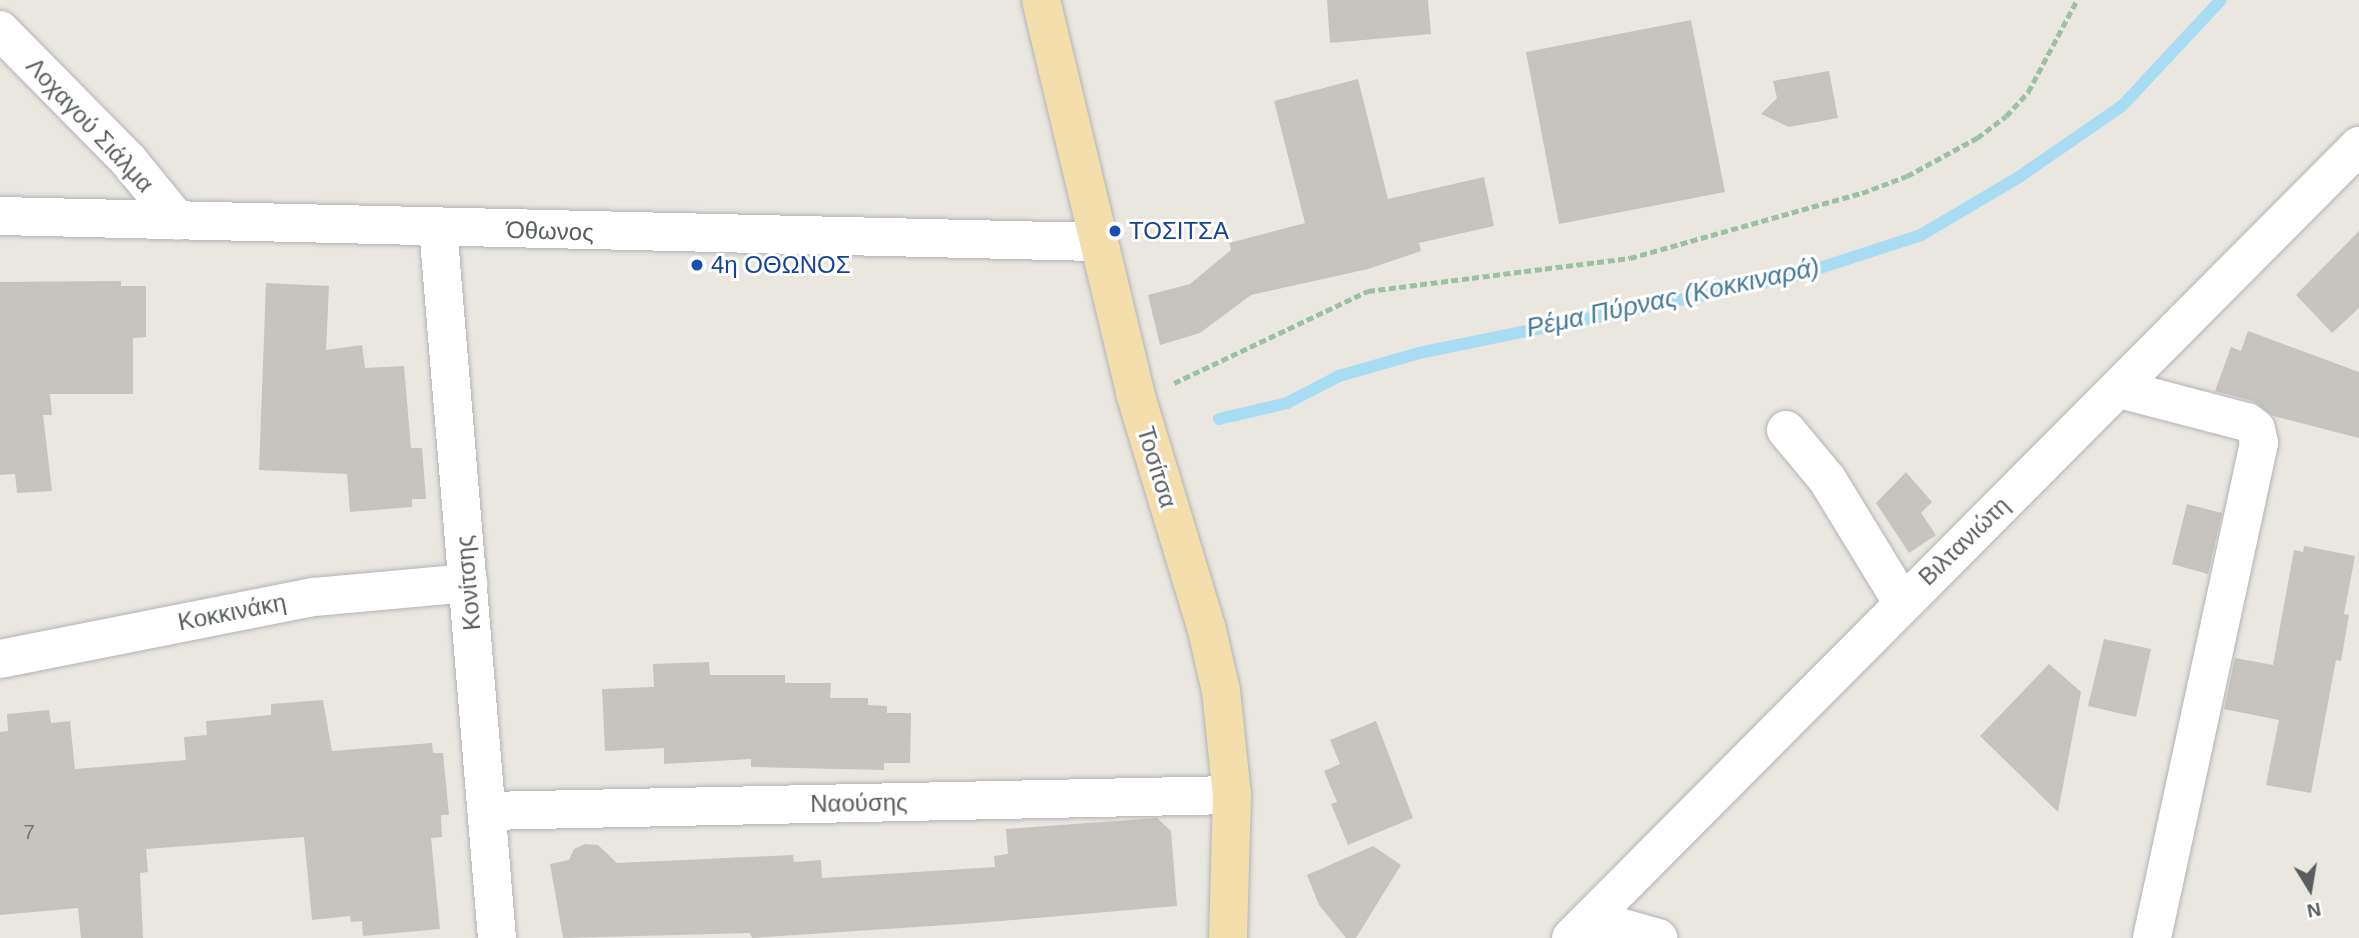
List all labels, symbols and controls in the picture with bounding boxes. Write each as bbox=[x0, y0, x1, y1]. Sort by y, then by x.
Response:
street label: Λοχαγού Σιάλμα bbox=[20, 52, 160, 198]
street label: Όθωνος bbox=[506, 215, 594, 247]
place label: ΤΟΣΙΤΣΑ bbox=[1129, 217, 1229, 245]
marker: ΤΟΣΙΤΣΑ bbox=[1107, 223, 1123, 239]
place label: 4η ΟΘΩΝΟΣ bbox=[711, 251, 850, 279]
water label: Ρέμα Πύρνας (Κοκκιναρά) bbox=[1524, 252, 1822, 344]
marker: 4η ΟΘΩΝΟΣ bbox=[689, 257, 705, 273]
street label: Τοσίτσα bbox=[1131, 423, 1183, 511]
street label: Βιλτανιώτη bbox=[1913, 491, 2015, 591]
street label: Κονίτσης bbox=[450, 534, 486, 632]
street label: Κοκκινάκη bbox=[175, 587, 289, 637]
street label: Ναούσης bbox=[810, 788, 908, 818]
house number: 7 bbox=[23, 819, 35, 845]
north arrow bbox=[2275, 854, 2345, 924]
text: N bbox=[2305, 898, 2323, 922]

